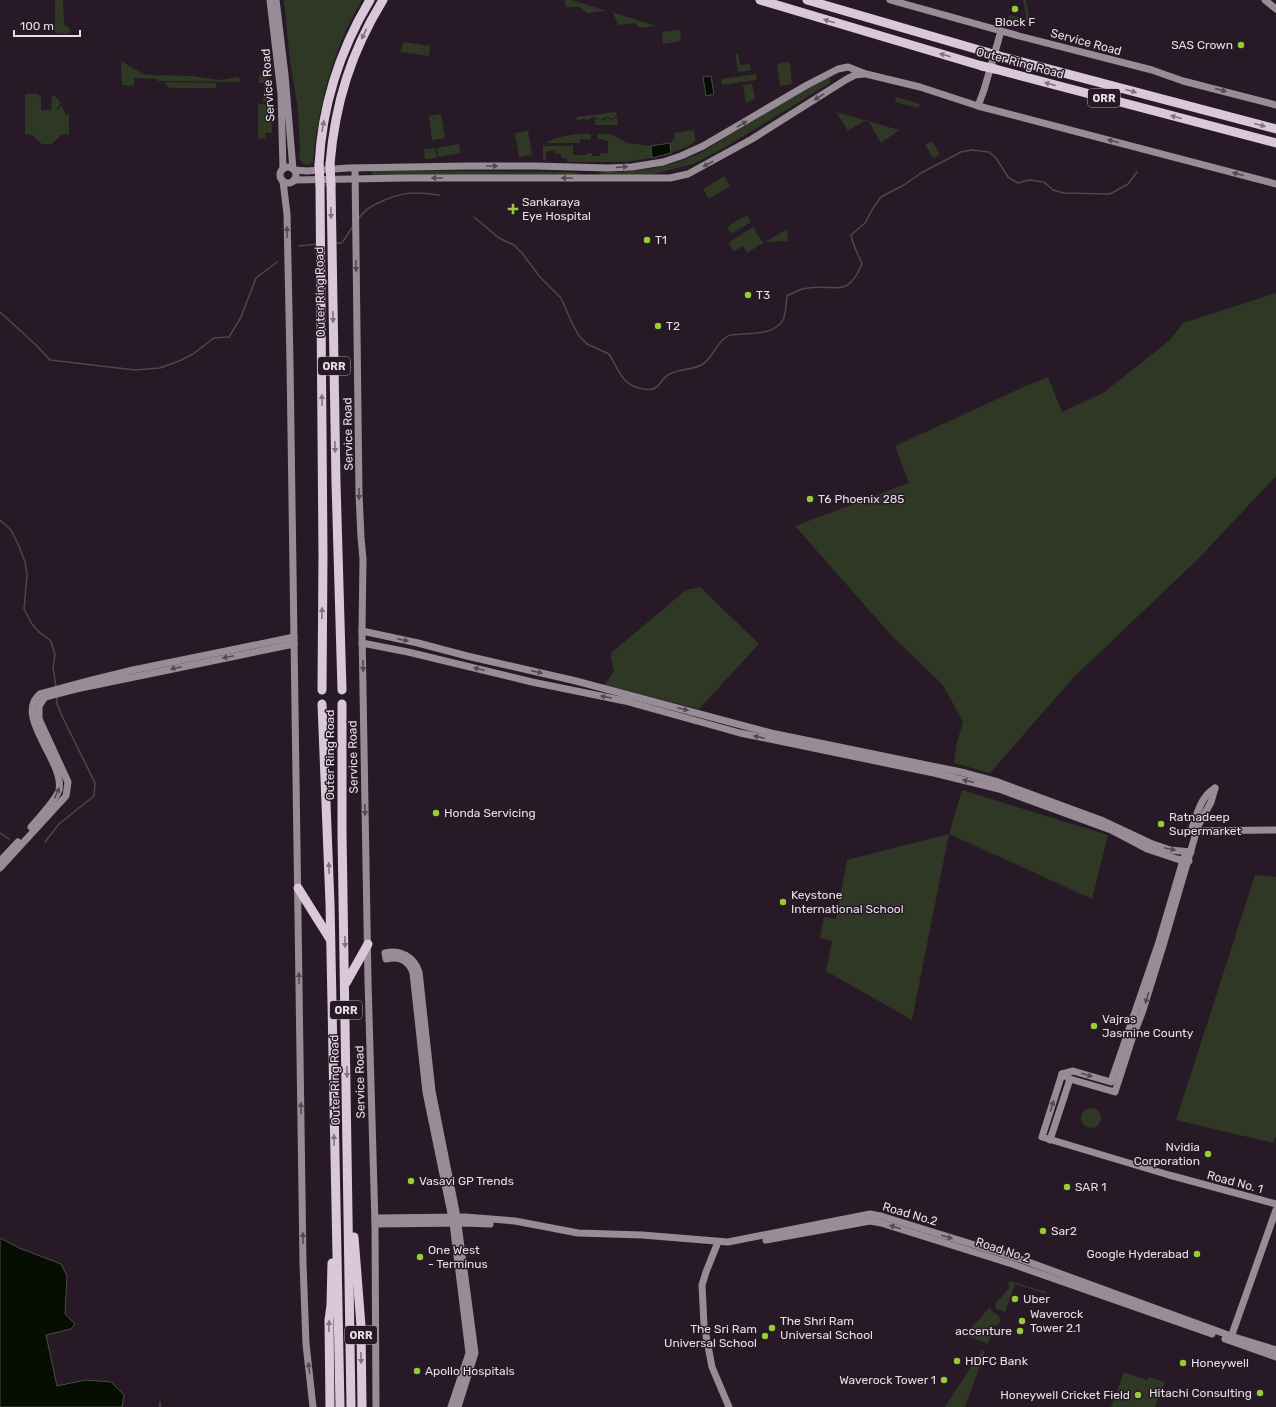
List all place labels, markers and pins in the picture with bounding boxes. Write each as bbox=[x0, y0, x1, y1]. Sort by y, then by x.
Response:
marker: Block F bbox=[1010, 4, 1020, 14]
place label: Block F bbox=[995, 15, 1035, 29]
place label: SAS Crown bbox=[1171, 38, 1233, 52]
marker: SAS Crown bbox=[1236, 40, 1246, 50]
place label: Sankaraya Eye Hospital bbox=[522, 195, 591, 223]
marker: Sankaraya Eye Hospital bbox=[507, 203, 519, 215]
place label: T1 bbox=[655, 233, 667, 247]
marker: T1 bbox=[642, 235, 652, 245]
place label: T3 bbox=[756, 288, 770, 302]
marker: T3 bbox=[743, 290, 753, 300]
place label: T2 bbox=[666, 319, 680, 333]
marker: T2 bbox=[653, 321, 663, 331]
place label: T6 Phoenix 285 bbox=[818, 492, 904, 506]
marker: T6 Phoenix 285 bbox=[805, 494, 815, 504]
place label: Honda Servicing bbox=[444, 806, 536, 820]
marker: Honda Servicing bbox=[431, 808, 441, 818]
place label: Ratnadeep Supermarket bbox=[1169, 810, 1242, 838]
marker: Ratnadeep Supermarket bbox=[1156, 819, 1166, 829]
place label: Keystone International School bbox=[791, 888, 904, 916]
marker: Keystone International School bbox=[778, 897, 788, 907]
place label: Vajras Jasmine County bbox=[1102, 1012, 1194, 1040]
marker: Vajras Jasmine County bbox=[1089, 1021, 1099, 1031]
place label: Nvidia Corporation bbox=[1134, 1140, 1200, 1168]
marker: Nvidia Corporation bbox=[1203, 1149, 1213, 1159]
place label: Vasavi GP Trends bbox=[419, 1174, 514, 1188]
marker: Vasavi GP Trends bbox=[406, 1176, 416, 1186]
place label: SAR 1 bbox=[1075, 1180, 1106, 1194]
marker: SAR 1 bbox=[1062, 1182, 1072, 1192]
place label: Sar2 bbox=[1051, 1224, 1077, 1238]
marker: Sar2 bbox=[1038, 1226, 1048, 1236]
place label: One West - Terminus bbox=[428, 1243, 488, 1271]
place label: Google Hyderabad bbox=[1086, 1247, 1189, 1261]
marker: Google Hyderabad bbox=[1192, 1249, 1202, 1259]
marker: One West - Terminus bbox=[415, 1252, 425, 1262]
place label: Uber bbox=[1023, 1292, 1050, 1306]
marker: Uber bbox=[1010, 1294, 1020, 1304]
place label: Waverock Tower 2.1 bbox=[1030, 1307, 1084, 1335]
place label: The Shri Ram Universal School bbox=[780, 1314, 873, 1342]
marker: Waverock Tower 2.1 bbox=[1017, 1316, 1027, 1326]
place label: The Sri Ram Universal School bbox=[664, 1322, 757, 1350]
marker: The Shri Ram Universal School bbox=[767, 1323, 777, 1333]
place label: accenture bbox=[955, 1324, 1012, 1338]
marker: accenture bbox=[1015, 1326, 1025, 1336]
marker: The Sri Ram Universal School bbox=[760, 1331, 770, 1341]
place label: HDFC Bank bbox=[965, 1354, 1029, 1368]
marker: HDFC Bank bbox=[952, 1356, 962, 1366]
place label: Honeywell bbox=[1191, 1356, 1249, 1370]
marker: Honeywell bbox=[1178, 1358, 1188, 1368]
place label: Apollo Hospitals bbox=[425, 1364, 515, 1378]
marker: Apollo Hospitals bbox=[412, 1366, 422, 1376]
place label: Waverock Tower 1 bbox=[839, 1373, 936, 1387]
marker: Waverock Tower 1 bbox=[939, 1375, 949, 1385]
place label: Hitachi Consulting bbox=[1149, 1386, 1252, 1400]
place label: Honeywell Cricket Field bbox=[1000, 1388, 1130, 1402]
marker: Hitachi Consulting bbox=[1255, 1388, 1265, 1398]
marker: Honeywell Cricket Field bbox=[1133, 1390, 1143, 1400]

